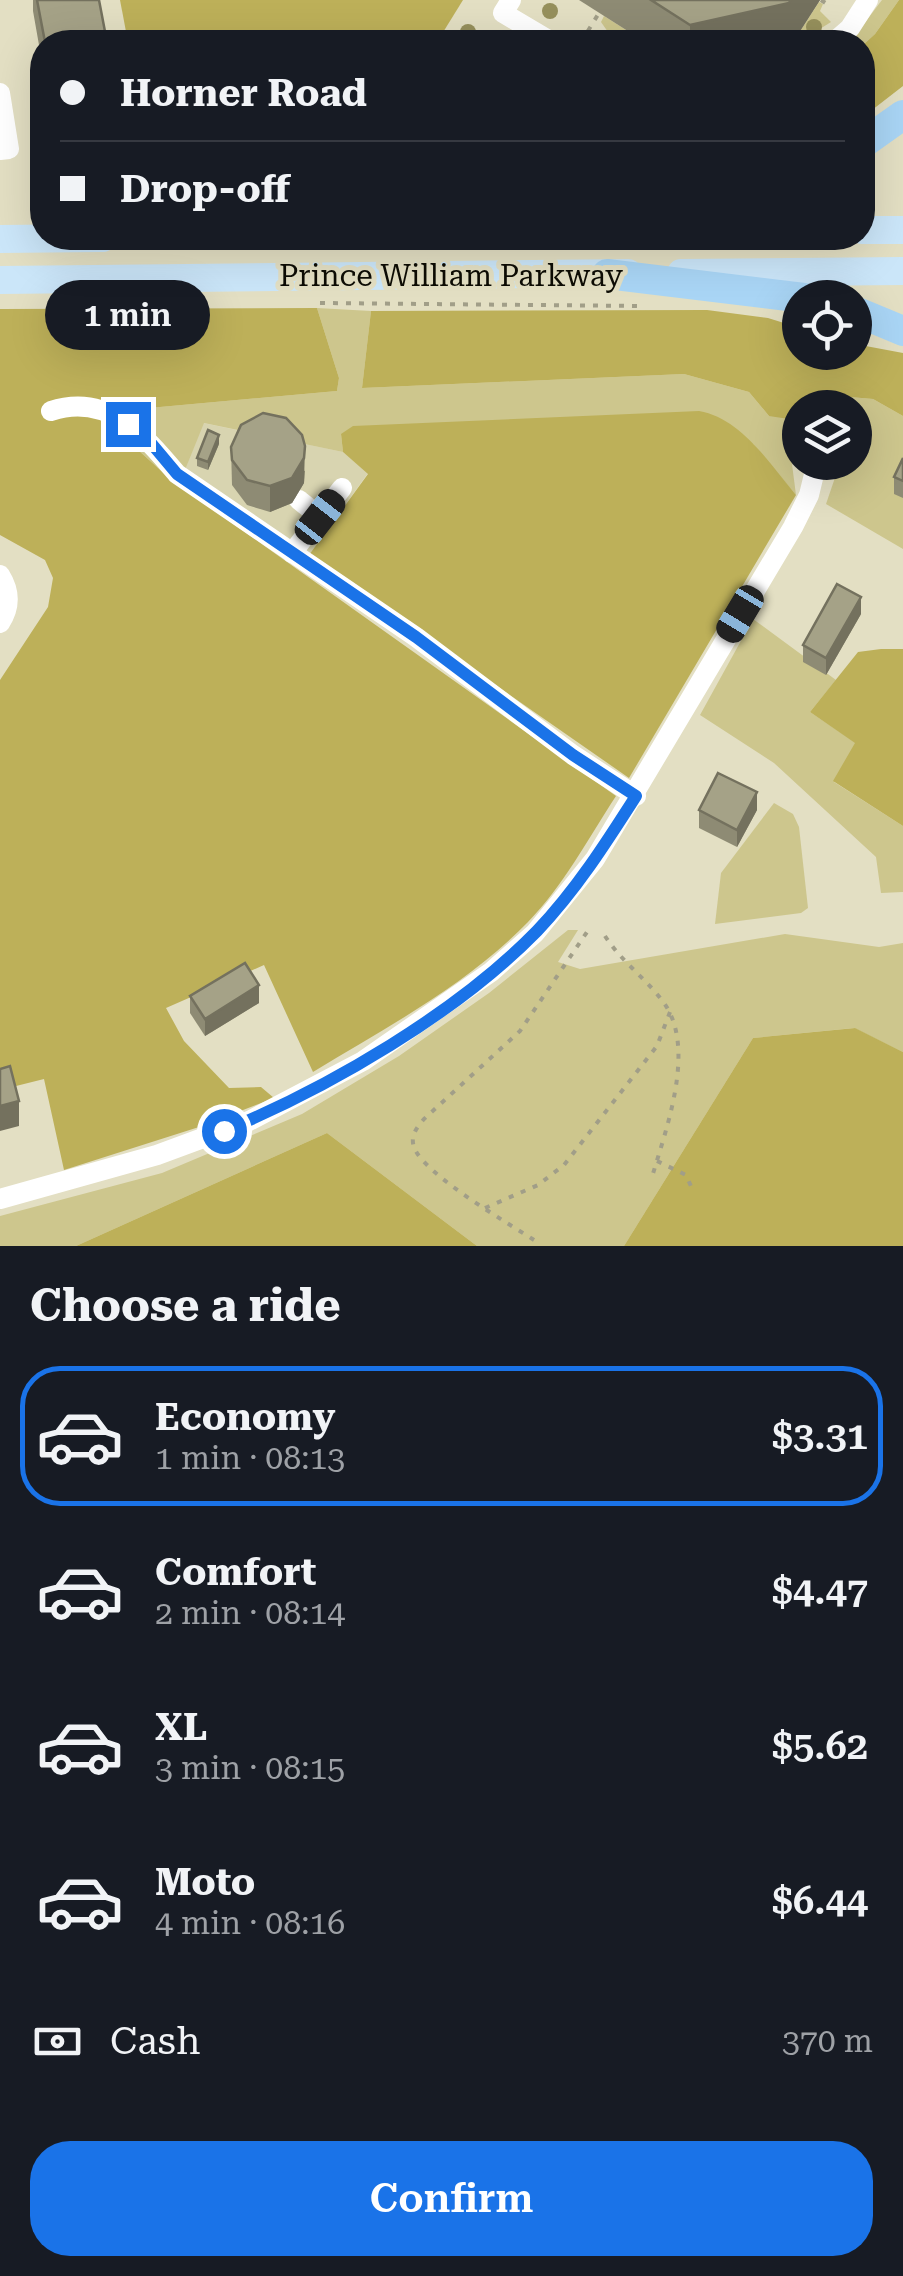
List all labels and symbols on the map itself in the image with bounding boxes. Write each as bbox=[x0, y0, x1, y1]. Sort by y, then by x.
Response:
street label: Prince William Parkway bbox=[279, 258, 623, 293]
callout: 1 min bbox=[46, 279, 210, 349]
route end bbox=[106, 402, 151, 447]
car bbox=[290, 484, 350, 550]
car bbox=[712, 581, 768, 647]
route start bbox=[202, 1109, 247, 1154]

